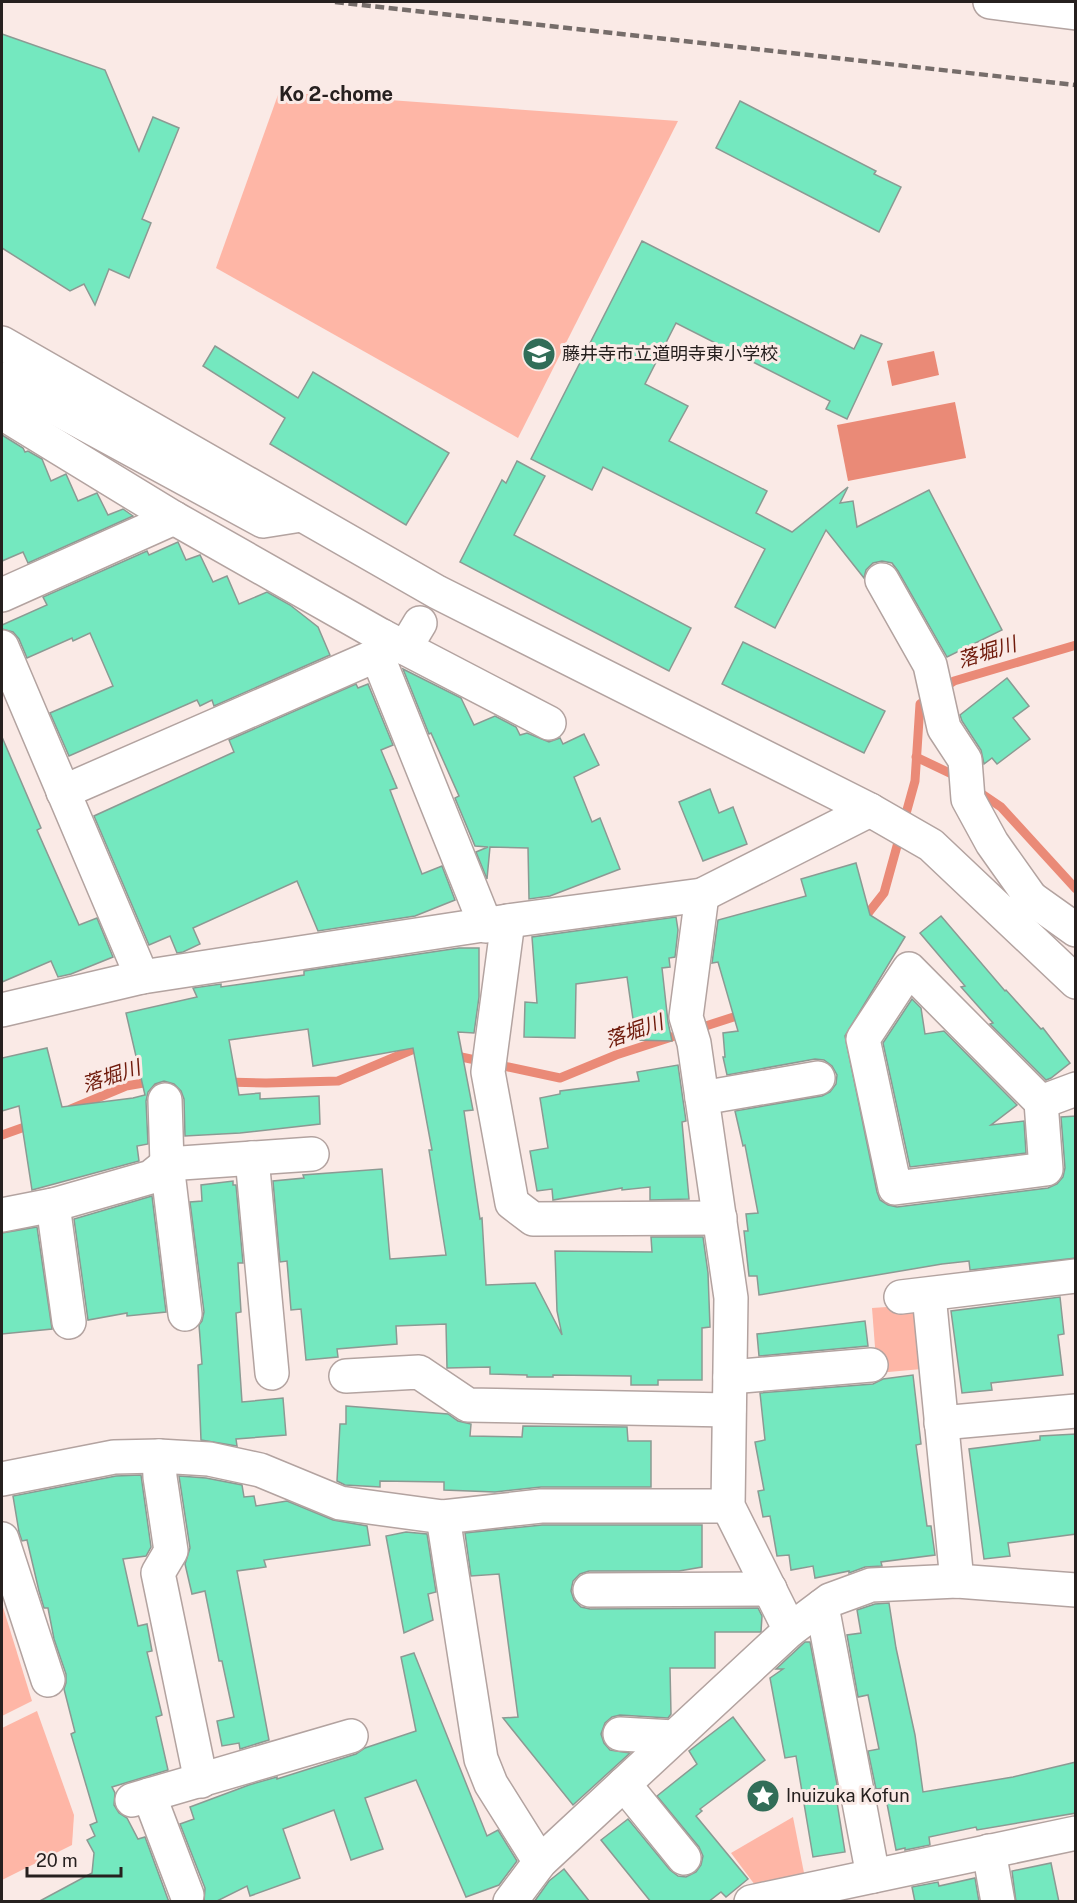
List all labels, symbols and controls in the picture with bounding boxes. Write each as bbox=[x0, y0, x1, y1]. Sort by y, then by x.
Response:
district label: Ko 2-chome bbox=[279, 82, 393, 106]
school or university icon: 藤井寺市立道明寺東小学校 bbox=[521, 336, 557, 372]
place label: 藤井寺市立道明寺東小学校 bbox=[562, 343, 778, 364]
water label: 落堀川 bbox=[955, 631, 1021, 672]
water label: 落堀川 bbox=[602, 1009, 668, 1052]
water label: 落堀川 bbox=[79, 1055, 145, 1097]
place icon: Inuizuka Kofun bbox=[745, 1778, 781, 1814]
place label: Inuizuka Kofun bbox=[786, 1785, 910, 1806]
scale bar bbox=[27, 1840, 122, 1878]
text: 20 m bbox=[36, 1850, 78, 1871]

